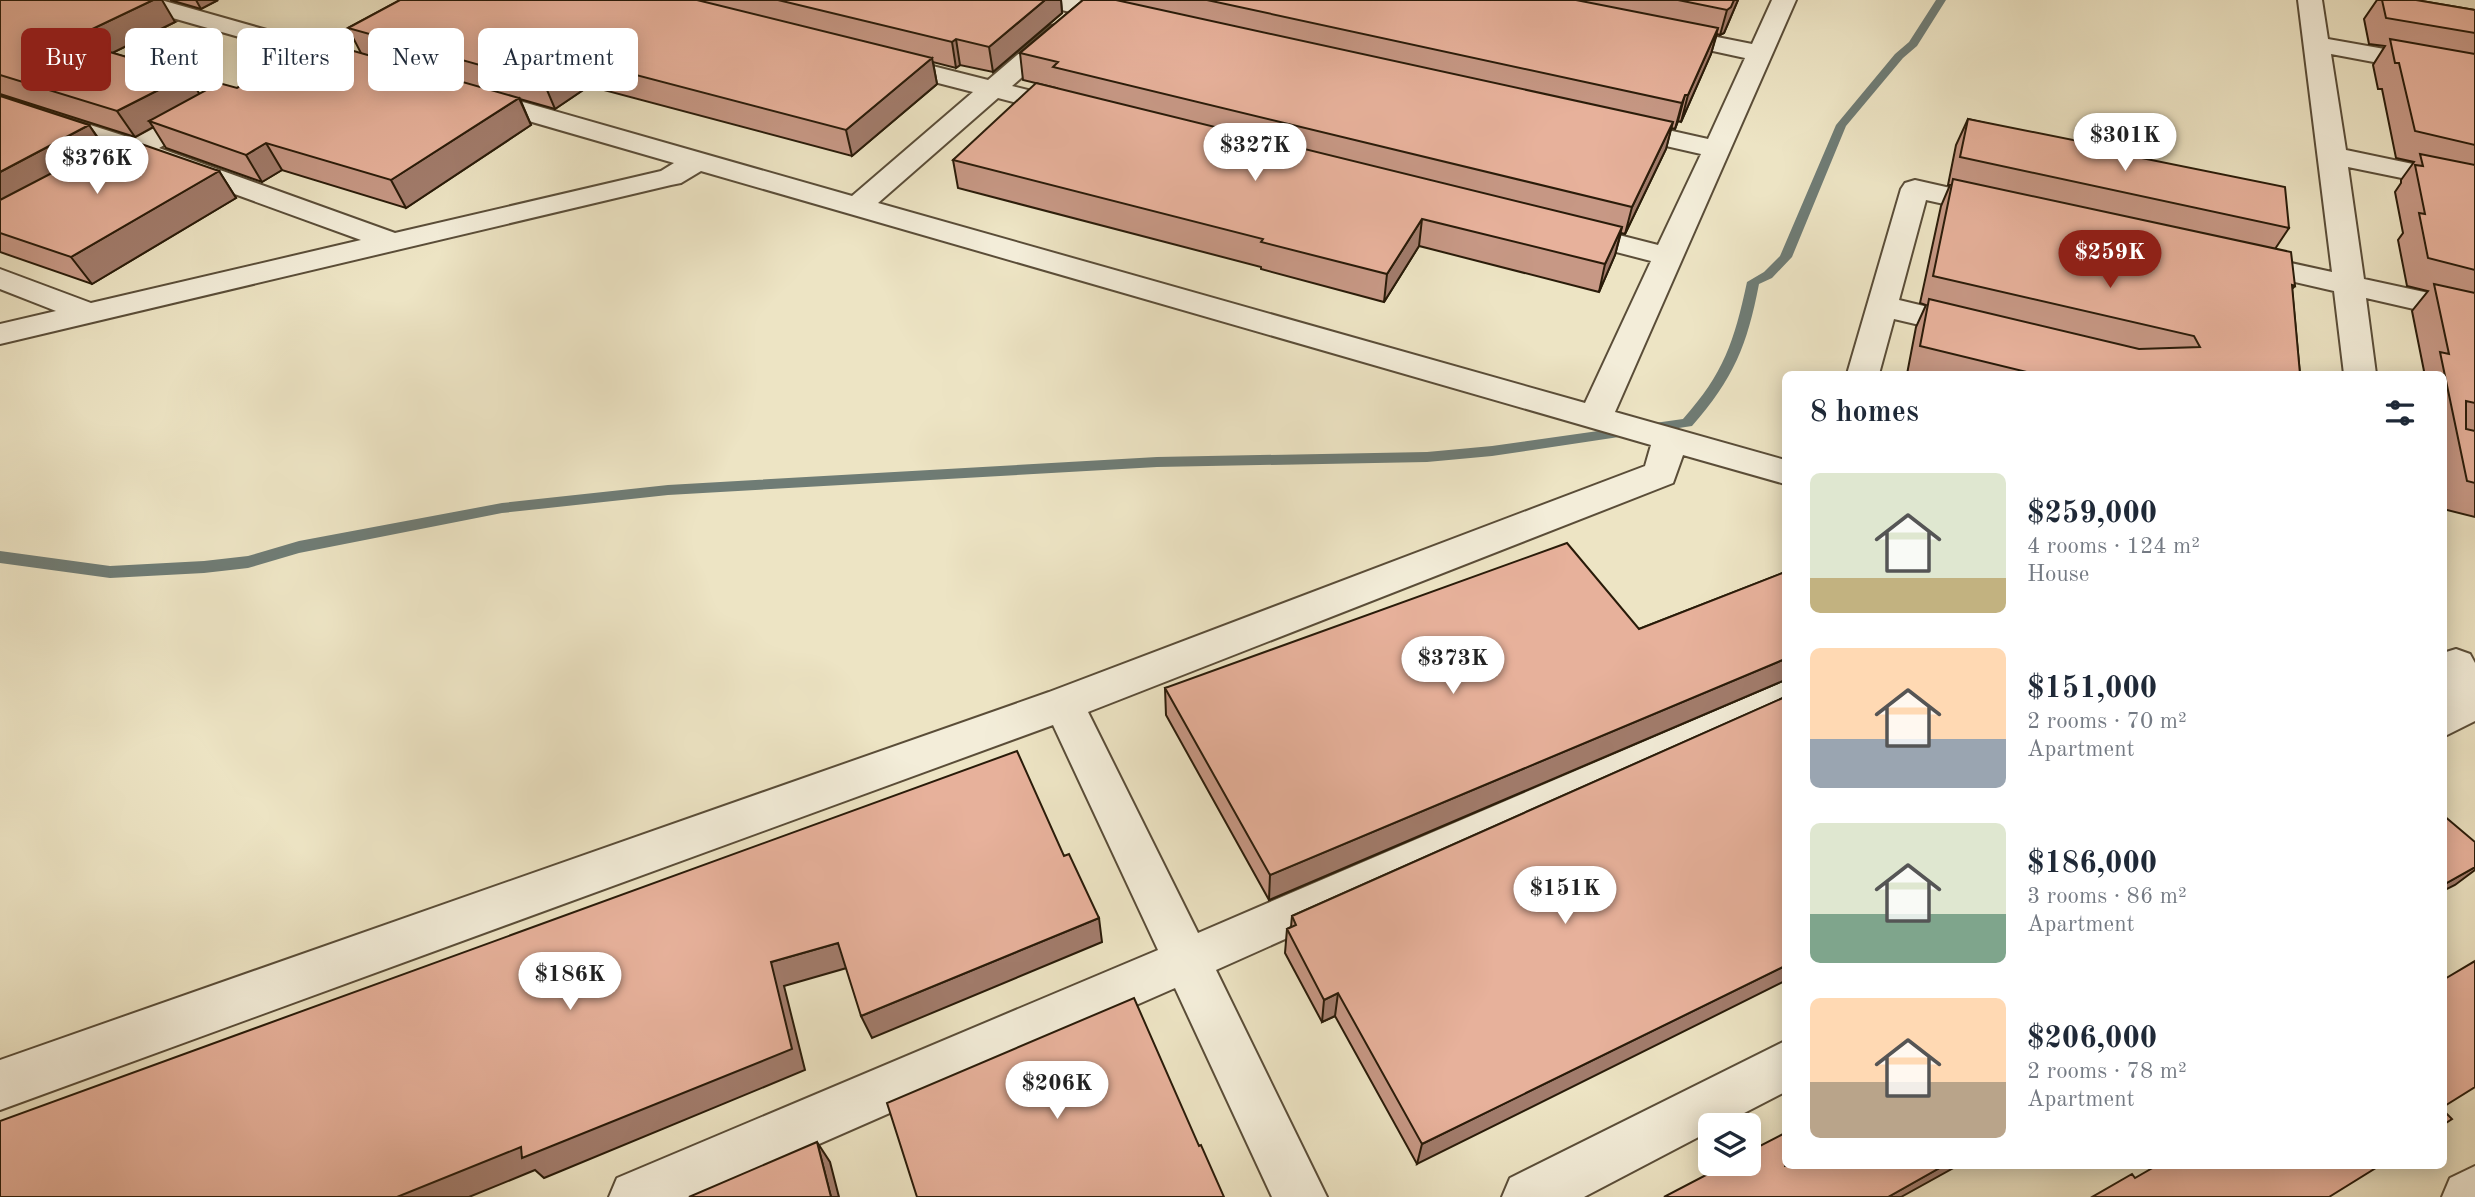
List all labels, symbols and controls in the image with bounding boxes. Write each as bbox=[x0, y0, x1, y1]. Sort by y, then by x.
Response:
chip: Buy bbox=[21, 28, 111, 91]
chip: Rent bbox=[125, 28, 223, 91]
chip: Filters bbox=[237, 28, 354, 91]
chip: New bbox=[368, 28, 464, 91]
chip: Apartment bbox=[478, 28, 638, 91]
pin: $301K bbox=[2076, 114, 2174, 173]
pin: $327K bbox=[1206, 124, 1304, 183]
text: $301K bbox=[2089, 124, 2161, 147]
text: $327K bbox=[1219, 134, 1291, 157]
pin: $376K bbox=[48, 136, 146, 196]
text: $376K bbox=[61, 147, 133, 170]
pin: $259K bbox=[2061, 230, 2159, 290]
text: $259K bbox=[2074, 241, 2146, 264]
icon: filters bbox=[2381, 394, 2419, 432]
text: 8 homes bbox=[1810, 398, 1919, 428]
text: $259,000 bbox=[2027, 499, 2157, 529]
icon: home bbox=[1866, 501, 1950, 585]
text: 4 rooms · 124 m² bbox=[2027, 535, 2200, 558]
text: House bbox=[2027, 563, 2089, 586]
pin: $373K bbox=[1404, 636, 1502, 696]
text: $373K bbox=[1417, 647, 1489, 670]
text: $151,000 bbox=[2027, 674, 2157, 704]
icon: home bbox=[1866, 676, 1950, 760]
text: 2 rooms · 70 m² bbox=[2027, 710, 2187, 733]
text: Apartment bbox=[2027, 738, 2135, 761]
text: $186,000 bbox=[2027, 849, 2157, 879]
icon: home bbox=[1866, 851, 1950, 935]
pin: $151K bbox=[1516, 866, 1614, 926]
text: $151K bbox=[1529, 877, 1601, 900]
text: 3 rooms · 86 m² bbox=[2027, 885, 2187, 908]
text: Apartment bbox=[2027, 913, 2135, 936]
pin: $186K bbox=[521, 953, 619, 1012]
text: $186K bbox=[534, 963, 606, 986]
text: $206,000 bbox=[2027, 1024, 2157, 1054]
icon: home bbox=[1866, 1026, 1950, 1110]
text: 2 rooms · 78 m² bbox=[2027, 1060, 2187, 1083]
pin: $206K bbox=[1008, 1062, 1106, 1121]
text: $206K bbox=[1021, 1072, 1093, 1095]
text: Apartment bbox=[2027, 1088, 2135, 1111]
map controls bbox=[1698, 1113, 1761, 1176]
button: layers bbox=[1698, 1113, 1761, 1176]

